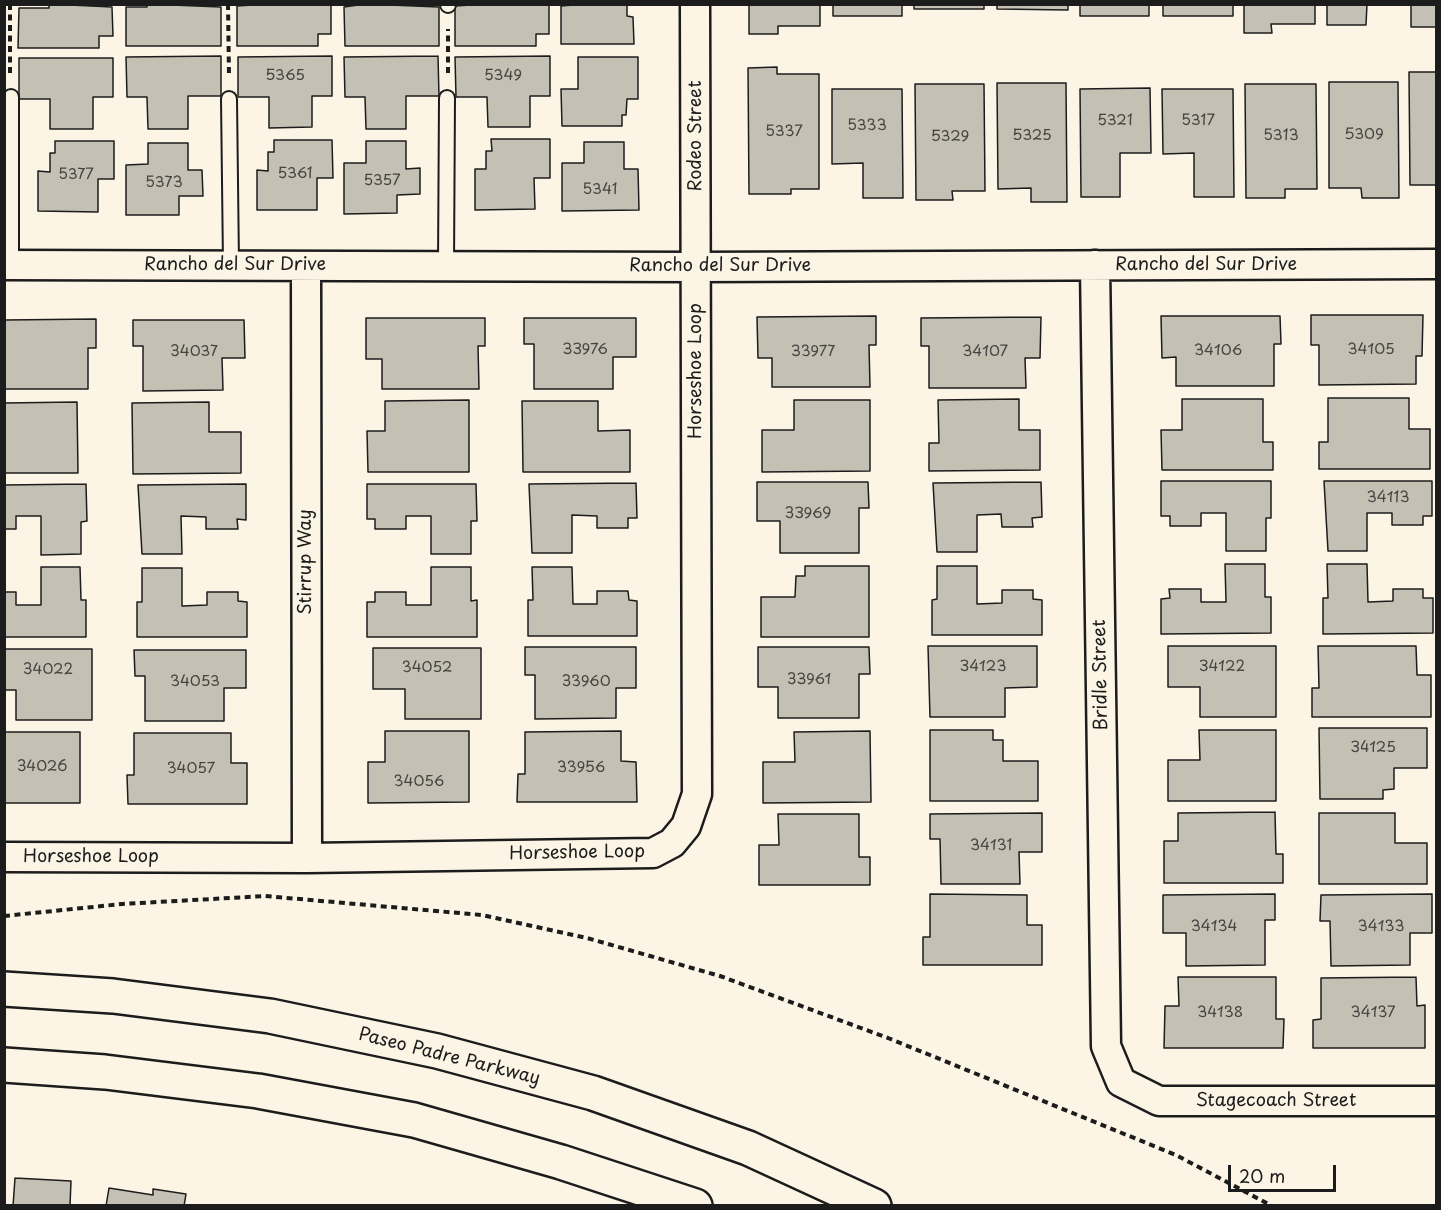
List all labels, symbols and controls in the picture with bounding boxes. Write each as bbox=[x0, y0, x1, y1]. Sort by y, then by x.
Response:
house number: 5365 bbox=[265, 67, 305, 85]
house number: 5349 bbox=[484, 67, 522, 85]
street label: Rodeo Street bbox=[685, 80, 707, 192]
house number: 5321 bbox=[1097, 112, 1133, 130]
house number: 5317 bbox=[1181, 112, 1215, 130]
house number: 5333 bbox=[847, 117, 887, 135]
house number: 5337 bbox=[765, 123, 803, 141]
house number: 5309 bbox=[1344, 126, 1384, 144]
house number: 5325 bbox=[1012, 127, 1052, 145]
house number: 5313 bbox=[1263, 127, 1299, 145]
house number: 5329 bbox=[931, 128, 969, 146]
house number: 5361 bbox=[277, 165, 313, 183]
house number: 5377 bbox=[58, 166, 94, 184]
house number: 5357 bbox=[364, 172, 400, 190]
house number: 5373 bbox=[145, 174, 183, 192]
house number: 5341 bbox=[582, 181, 618, 199]
street label: Rancho del Sur Drive bbox=[144, 254, 326, 276]
street label: Rancho del Sur Drive bbox=[1115, 254, 1297, 276]
street label: Rancho del Sur Drive bbox=[629, 255, 811, 277]
street label: Horseshoe Loop bbox=[685, 303, 707, 439]
house number: 33976 bbox=[562, 341, 608, 359]
house number: 34105 bbox=[1347, 341, 1395, 359]
house number: 34106 bbox=[1194, 342, 1242, 360]
house number: 34037 bbox=[170, 343, 218, 361]
house number: 33977 bbox=[791, 343, 835, 361]
house number: 34107 bbox=[962, 343, 1008, 361]
house number: 34113 bbox=[1366, 489, 1410, 507]
house number: 33969 bbox=[785, 505, 831, 523]
street label: Stirrup Way bbox=[295, 509, 317, 615]
street label: Bridle Street bbox=[1089, 619, 1113, 731]
house number: 34123 bbox=[960, 658, 1006, 676]
house number: 34122 bbox=[1199, 658, 1245, 676]
house number: 34052 bbox=[402, 659, 452, 677]
house number: 34022 bbox=[23, 661, 73, 679]
house number: 33961 bbox=[787, 671, 831, 689]
house number: 34053 bbox=[170, 673, 220, 691]
house number: 33960 bbox=[561, 673, 611, 691]
house number: 34125 bbox=[1350, 739, 1396, 757]
house number: 34026 bbox=[17, 758, 67, 776]
house number: 33956 bbox=[557, 759, 605, 777]
house number: 34057 bbox=[167, 760, 215, 778]
house number: 34056 bbox=[394, 773, 444, 791]
house number: 34131 bbox=[970, 837, 1012, 855]
street label: Horseshoe Loop bbox=[509, 841, 645, 865]
street label: Horseshoe Loop bbox=[23, 846, 159, 868]
house number: 34134 bbox=[1191, 918, 1237, 936]
house number: 34133 bbox=[1357, 918, 1405, 936]
house number: 34138 bbox=[1197, 1004, 1243, 1022]
house number: 34137 bbox=[1350, 1004, 1396, 1022]
street label: Paseo Padre Parkway bbox=[356, 1024, 542, 1090]
street label: Stagecoach Street bbox=[1196, 1090, 1356, 1112]
scale bar bbox=[1231, 1153, 1339, 1191]
text: 20 m bbox=[1239, 1162, 1285, 1189]

